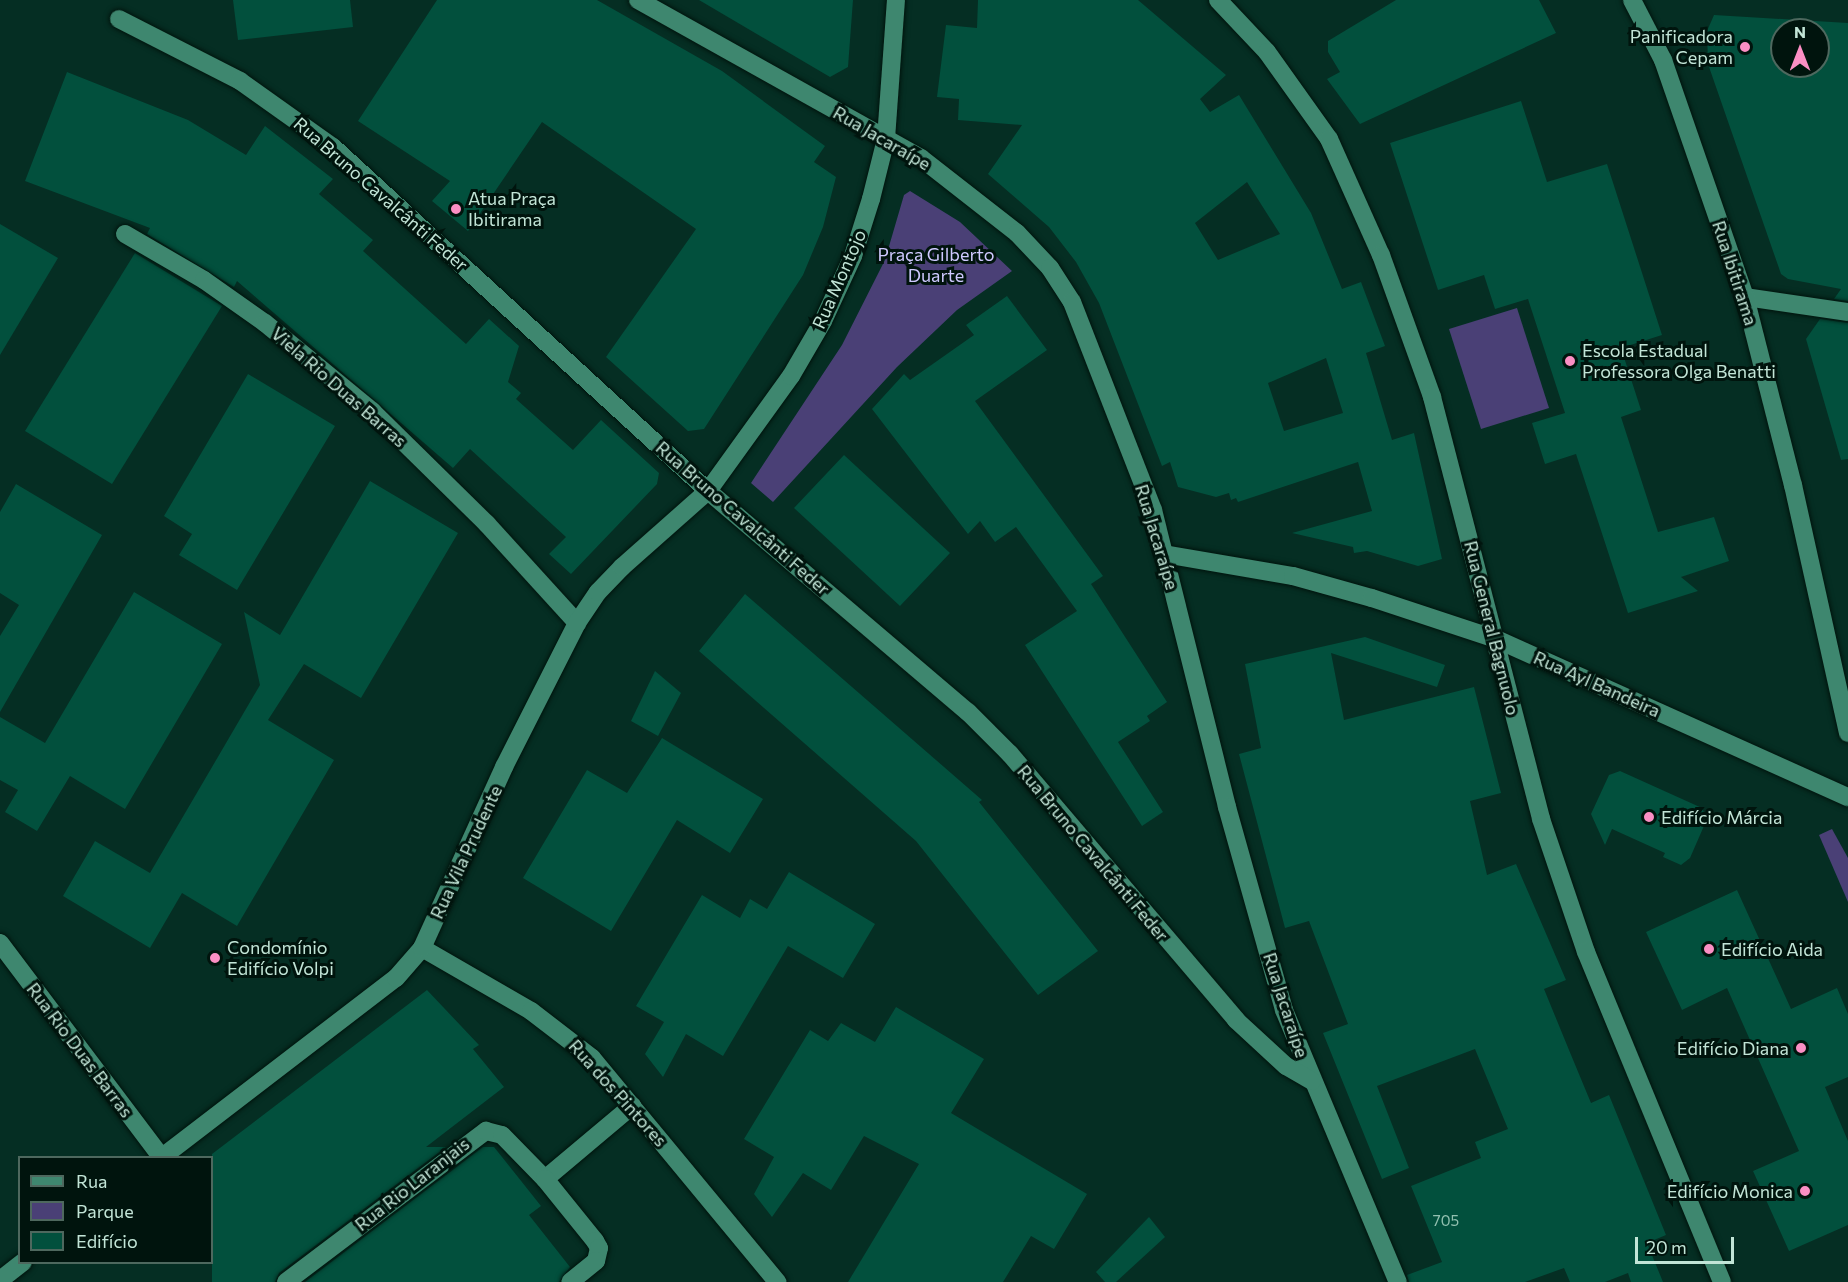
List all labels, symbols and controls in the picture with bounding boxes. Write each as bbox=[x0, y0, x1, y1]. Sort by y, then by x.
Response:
north arrow bbox=[1770, 18, 1830, 78]
text: N bbox=[1794, 22, 1806, 41]
place label: Panificadora Cepam bbox=[1630, 26, 1733, 68]
marker: Panificadora Cepam bbox=[1738, 40, 1752, 54]
street label: Rua Jacaraípe bbox=[829, 101, 935, 175]
street label: Rua Bruno Cavalcânti Feder bbox=[290, 113, 472, 275]
place label: Atua Praça Ibitirama bbox=[468, 188, 556, 230]
marker: Atua Praça Ibitirama bbox=[449, 202, 463, 216]
street label: Rua Ibitirama bbox=[1708, 218, 1762, 328]
street label: Rua Montojo bbox=[807, 226, 871, 332]
park label: Praça Gilberto Duarte bbox=[877, 244, 995, 286]
street label: Viela Rio Duas Barras bbox=[267, 322, 411, 452]
place label: Escola Estadual Professora Olga Benatti bbox=[1582, 340, 1776, 382]
marker: Escola Estadual Professora Olga Benatti bbox=[1563, 354, 1577, 368]
street label: Rua Bruno Cavalcânti Feder bbox=[652, 437, 834, 599]
street label: Rua Jacaraípe bbox=[1131, 482, 1183, 592]
street label: Rua General Bagnuolo bbox=[1460, 539, 1524, 717]
street label: Rua Ayl Bandeira bbox=[1530, 646, 1664, 722]
street label: Rua Bruno Cavalcânti Feder bbox=[1013, 761, 1173, 945]
street label: Rua Vila Prudente bbox=[426, 782, 506, 922]
place label: Edifício Márcia bbox=[1661, 806, 1782, 828]
marker: Edifício Márcia bbox=[1642, 810, 1656, 824]
place label: Condomínio Edifício Volpi bbox=[227, 937, 334, 980]
place label: Edifício Aida bbox=[1721, 938, 1823, 960]
marker: Edifício Aida bbox=[1702, 942, 1716, 956]
street label: Rua Jacaraípe bbox=[1259, 950, 1313, 1060]
marker: Condomínio Edifício Volpi bbox=[208, 951, 222, 965]
street label: Rua Rio Duas Barras bbox=[22, 978, 138, 1122]
street label: Rua dos Pintores bbox=[564, 1035, 672, 1151]
place label: Edifício Diana bbox=[1677, 1037, 1789, 1059]
marker: Edifício Diana bbox=[1794, 1041, 1808, 1055]
street label: Rua Rio Laranjais bbox=[351, 1133, 473, 1235]
legend bbox=[18, 1156, 213, 1264]
text: Rua bbox=[76, 1170, 107, 1192]
place label: Edifício Monica bbox=[1667, 1180, 1793, 1202]
marker: Edifício Monica bbox=[1798, 1184, 1812, 1198]
text: Parque bbox=[76, 1200, 134, 1222]
house number: 705 bbox=[1433, 1212, 1459, 1230]
scale bar bbox=[1638, 1225, 1737, 1263]
text: Edifício bbox=[76, 1230, 138, 1252]
text: 20 m bbox=[1646, 1236, 1687, 1258]

